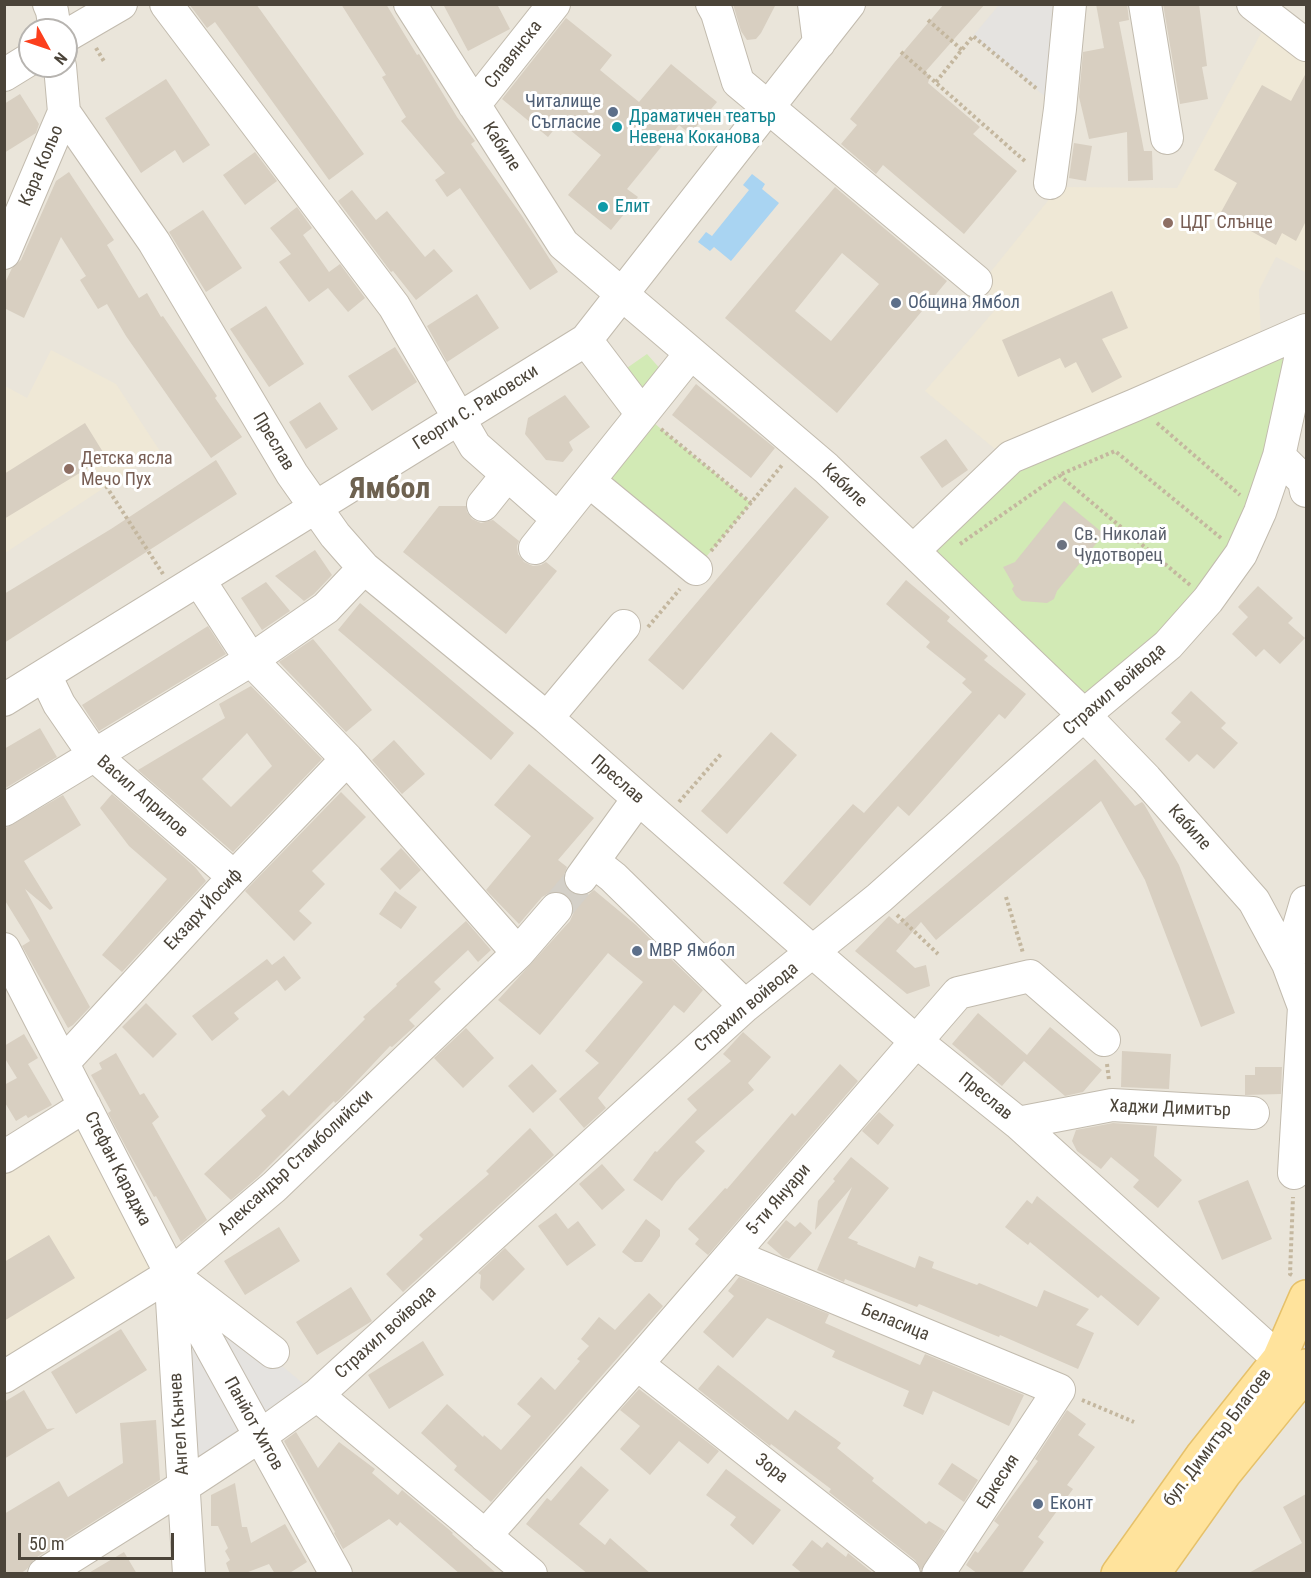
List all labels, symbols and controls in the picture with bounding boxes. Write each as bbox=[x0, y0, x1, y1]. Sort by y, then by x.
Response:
street label: Славянска bbox=[481, 17, 547, 93]
north arrow bbox=[18, 18, 78, 78]
text: N bbox=[50, 49, 71, 68]
place label: Читалище Съгласие bbox=[525, 91, 601, 134]
marker: Читалище Съгласие bbox=[606, 105, 620, 119]
place label: Драматичен театър Невена Коканова bbox=[629, 106, 776, 148]
street label: Кабиле bbox=[477, 118, 525, 176]
marker: Драматичен театър Невена Коканова bbox=[610, 120, 624, 134]
street label: Кара Кольо bbox=[15, 122, 69, 210]
place label: Елит bbox=[615, 196, 650, 218]
marker: Елит bbox=[596, 200, 610, 214]
place label: ЦДГ Слънце bbox=[1180, 212, 1273, 234]
marker: ЦДГ Слънце bbox=[1161, 216, 1175, 230]
place label: Община Ямбол bbox=[908, 292, 1020, 314]
marker: Община Ямбол bbox=[889, 296, 903, 310]
street label: Георги С. Раковски bbox=[409, 361, 543, 455]
street label: Преслав bbox=[247, 409, 299, 475]
place label: Детска ясла Мечо Пух bbox=[81, 448, 173, 490]
street label: Кабиле bbox=[817, 460, 871, 512]
marker: Детска ясла Мечо Пух bbox=[62, 462, 76, 476]
district label: Ямбол bbox=[350, 472, 430, 508]
place label: Св. Николай Чудотворец bbox=[1074, 524, 1167, 566]
marker: Св. Николай Чудотворец bbox=[1055, 538, 1069, 552]
street label: Страхил войвода bbox=[1059, 640, 1171, 740]
street label: Васил Априлов bbox=[92, 751, 192, 843]
street label: Преслав bbox=[586, 751, 648, 809]
street label: Кабиле bbox=[1163, 801, 1215, 855]
street label: Екзарх Йосиф bbox=[161, 865, 247, 955]
place label: МВР Ямбол bbox=[649, 940, 735, 962]
marker: МВР Ямбол bbox=[630, 944, 644, 958]
street label: Страхил войвода bbox=[691, 958, 803, 1058]
street label: Преслав bbox=[953, 1069, 1017, 1125]
street label: Александър Стамболийски bbox=[214, 1086, 378, 1240]
street label: Хаджи Димитър bbox=[1109, 1096, 1231, 1122]
street label: Стефан Караджа bbox=[79, 1108, 155, 1230]
street label: 5-ти Януари bbox=[742, 1160, 816, 1240]
street label: Страхил войвода bbox=[331, 1282, 441, 1384]
street label: Беласица bbox=[858, 1300, 932, 1346]
street label: бул. Димитър Благоев bbox=[1159, 1365, 1277, 1511]
street label: Ангел Кънчев bbox=[166, 1372, 194, 1476]
street label: Панйот Хитов bbox=[219, 1374, 287, 1474]
street label: Зора bbox=[750, 1449, 792, 1489]
street label: Еркесия bbox=[973, 1451, 1025, 1513]
place label: Еконт bbox=[1050, 1493, 1093, 1515]
marker: Еконт bbox=[1031, 1497, 1045, 1511]
scale bar bbox=[21, 1521, 177, 1559]
text: 50 m bbox=[29, 1533, 64, 1554]

